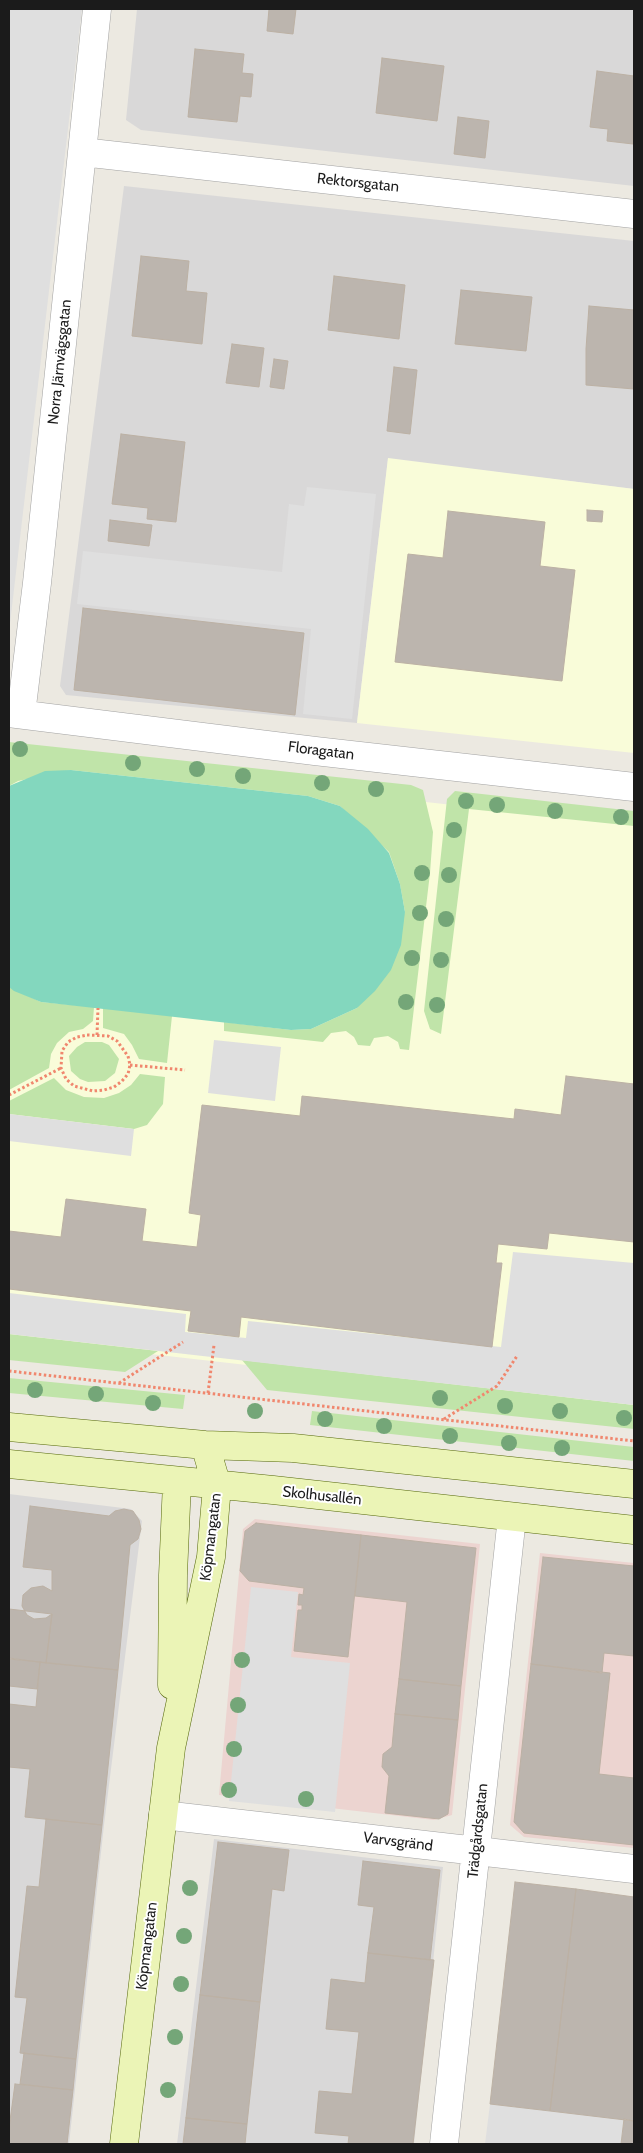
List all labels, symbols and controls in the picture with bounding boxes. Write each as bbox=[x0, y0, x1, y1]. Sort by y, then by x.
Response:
street label: Rektorsgatan bbox=[316, 170, 400, 196]
street label: Norra Järnvägsgatan bbox=[44, 299, 76, 425]
street label: Floragatan bbox=[287, 738, 355, 764]
street label: Skolhusallén bbox=[282, 1483, 362, 1509]
street label: Köpmangatan bbox=[197, 1492, 225, 1582]
street label: Trädgårdsgatan bbox=[464, 1782, 492, 1880]
street label: Varvsgränd bbox=[362, 1829, 434, 1855]
street label: Köpmangatan bbox=[133, 1901, 161, 1991]

